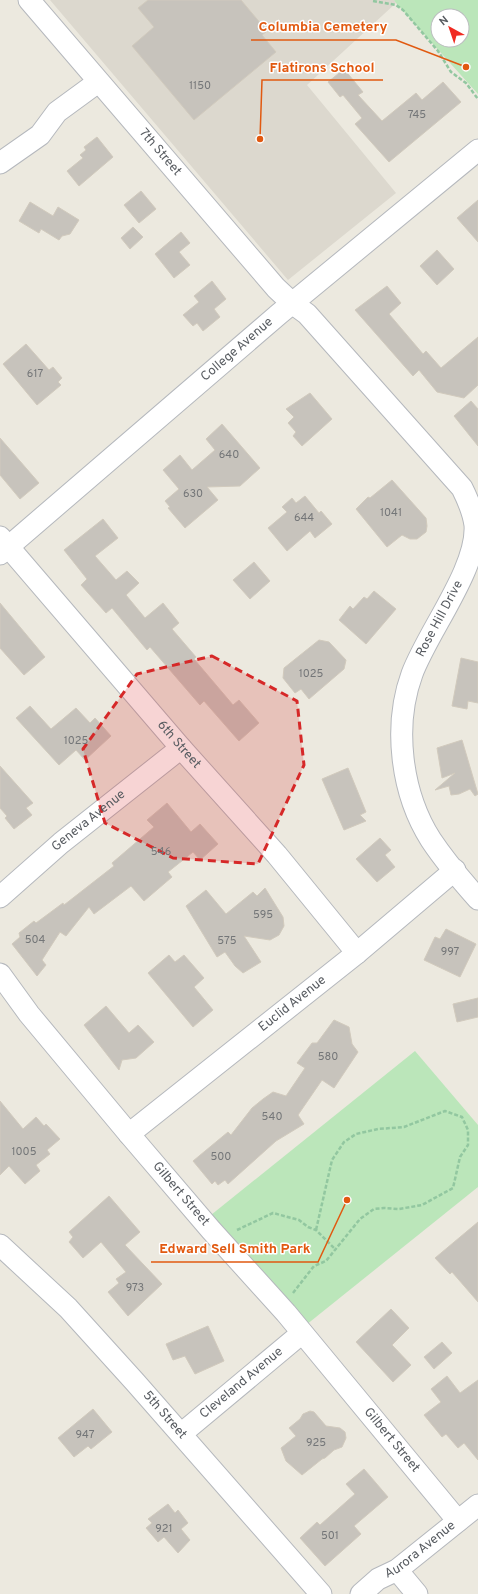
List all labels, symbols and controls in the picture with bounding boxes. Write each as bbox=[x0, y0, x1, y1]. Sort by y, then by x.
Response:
north arrow bbox=[430, 8, 470, 48]
text: N bbox=[437, 13, 452, 29]
callout: Columbia Cemetery bbox=[251, 14, 396, 40]
text: Columbia Cemetery bbox=[259, 19, 387, 36]
callout: Flatirons School bbox=[262, 54, 383, 80]
text: Flatirons School bbox=[269, 60, 375, 77]
house number: 1150 bbox=[189, 79, 211, 93]
house number: 745 bbox=[408, 108, 426, 122]
street label: 7th Street bbox=[135, 126, 185, 180]
street label: College Avenue bbox=[198, 314, 277, 385]
house number: 617 bbox=[27, 367, 43, 381]
house number: 640 bbox=[219, 448, 239, 462]
house number: 630 bbox=[183, 487, 203, 501]
house number: 1041 bbox=[380, 506, 402, 520]
house number: 644 bbox=[294, 511, 314, 525]
street label: Rose Hill Drive bbox=[413, 578, 467, 660]
house number: 1025 bbox=[299, 667, 324, 681]
street label: 6th Street bbox=[153, 717, 204, 772]
house number: 1025 bbox=[64, 734, 89, 748]
street label: Geneva Avenue bbox=[49, 787, 129, 855]
house number: 546 bbox=[151, 845, 171, 859]
house number: 595 bbox=[253, 908, 273, 922]
house number: 504 bbox=[25, 933, 46, 947]
house number: 575 bbox=[217, 934, 237, 948]
house number: 997 bbox=[441, 945, 460, 959]
street label: Euclid Avenue bbox=[256, 972, 330, 1036]
house number: 580 bbox=[318, 1050, 338, 1064]
house number: 540 bbox=[262, 1110, 282, 1124]
house number: 1005 bbox=[12, 1145, 37, 1159]
house number: 500 bbox=[211, 1150, 231, 1164]
street label: Gilbert Street bbox=[149, 1159, 212, 1230]
callout: Edward Sell Smith Park bbox=[151, 1236, 318, 1262]
text: Edward Sell Smith Park bbox=[159, 1241, 311, 1258]
house number: 973 bbox=[126, 1281, 144, 1295]
street label: Cleveland Avenue bbox=[197, 1344, 286, 1423]
street label: 5th Street bbox=[139, 1388, 190, 1443]
street label: Gilbert Street bbox=[360, 1405, 423, 1476]
house number: 947 bbox=[75, 1428, 95, 1442]
house number: 925 bbox=[306, 1436, 326, 1450]
street label: Aurora Avenue bbox=[382, 1518, 459, 1583]
house number: 921 bbox=[155, 1522, 173, 1536]
house number: 501 bbox=[321, 1529, 339, 1543]

